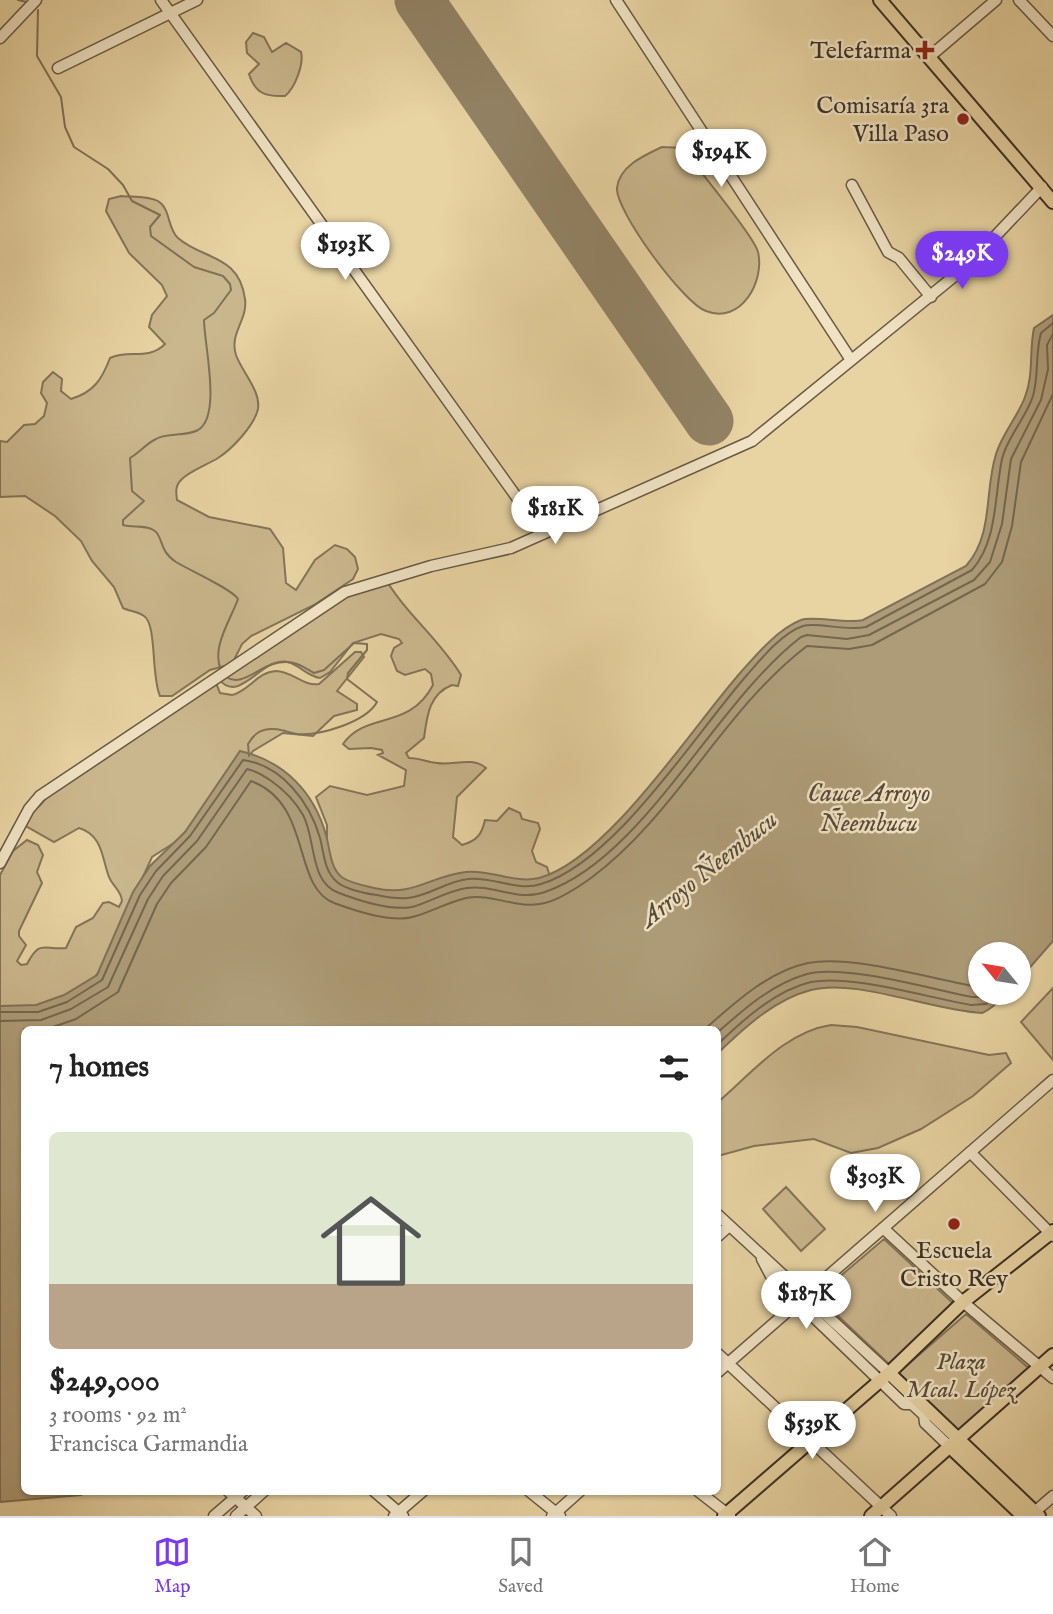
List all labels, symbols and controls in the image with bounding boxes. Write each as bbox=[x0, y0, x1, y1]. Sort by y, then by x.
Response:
place label: Telefarma bbox=[810, 36, 912, 67]
marker: Telefarma bbox=[917, 42, 933, 58]
place label: Comisaría 3ra Villa Paso bbox=[816, 91, 950, 150]
marker: Comisaría 3ra Villa Paso bbox=[955, 111, 971, 127]
pin: $194K bbox=[672, 130, 770, 189]
text: $194K bbox=[691, 137, 751, 166]
pin: $193K bbox=[296, 222, 394, 282]
text: $193K bbox=[317, 230, 373, 259]
pin: $249K bbox=[913, 232, 1011, 291]
text: $249K bbox=[931, 239, 993, 268]
pin: $181K bbox=[506, 486, 604, 546]
text: $181K bbox=[527, 494, 583, 523]
water label: Cauce Arroyo Ñeembucu bbox=[808, 777, 930, 840]
water label: Arroyo Ñeembucu bbox=[631, 804, 785, 937]
north arrow bbox=[968, 942, 1031, 1004]
map controls bbox=[968, 942, 1031, 1005]
text: 7 homes bbox=[49, 1049, 149, 1087]
icon: filters bbox=[655, 1049, 693, 1087]
pin: $303K bbox=[826, 1154, 924, 1214]
text: $303K bbox=[846, 1162, 904, 1191]
icon: home bbox=[308, 1178, 434, 1304]
marker: Escuela Cristo Rey bbox=[946, 1216, 962, 1232]
place label: Escuela Cristo Rey bbox=[900, 1236, 1008, 1295]
pin: $187K bbox=[757, 1272, 855, 1331]
text: $187K bbox=[777, 1279, 835, 1308]
park label: Plaza Mcal. López bbox=[906, 1347, 1019, 1406]
text: $249,000 bbox=[49, 1363, 160, 1401]
text: 3 rooms · 92 m² bbox=[49, 1401, 187, 1430]
pin: $539K bbox=[763, 1402, 861, 1461]
text: $539K bbox=[784, 1409, 840, 1438]
text: Francisca Garmandia bbox=[49, 1430, 248, 1459]
tab: Map bbox=[153, 1533, 191, 1599]
tab: Saved bbox=[498, 1533, 543, 1599]
tab: Home bbox=[850, 1533, 900, 1599]

